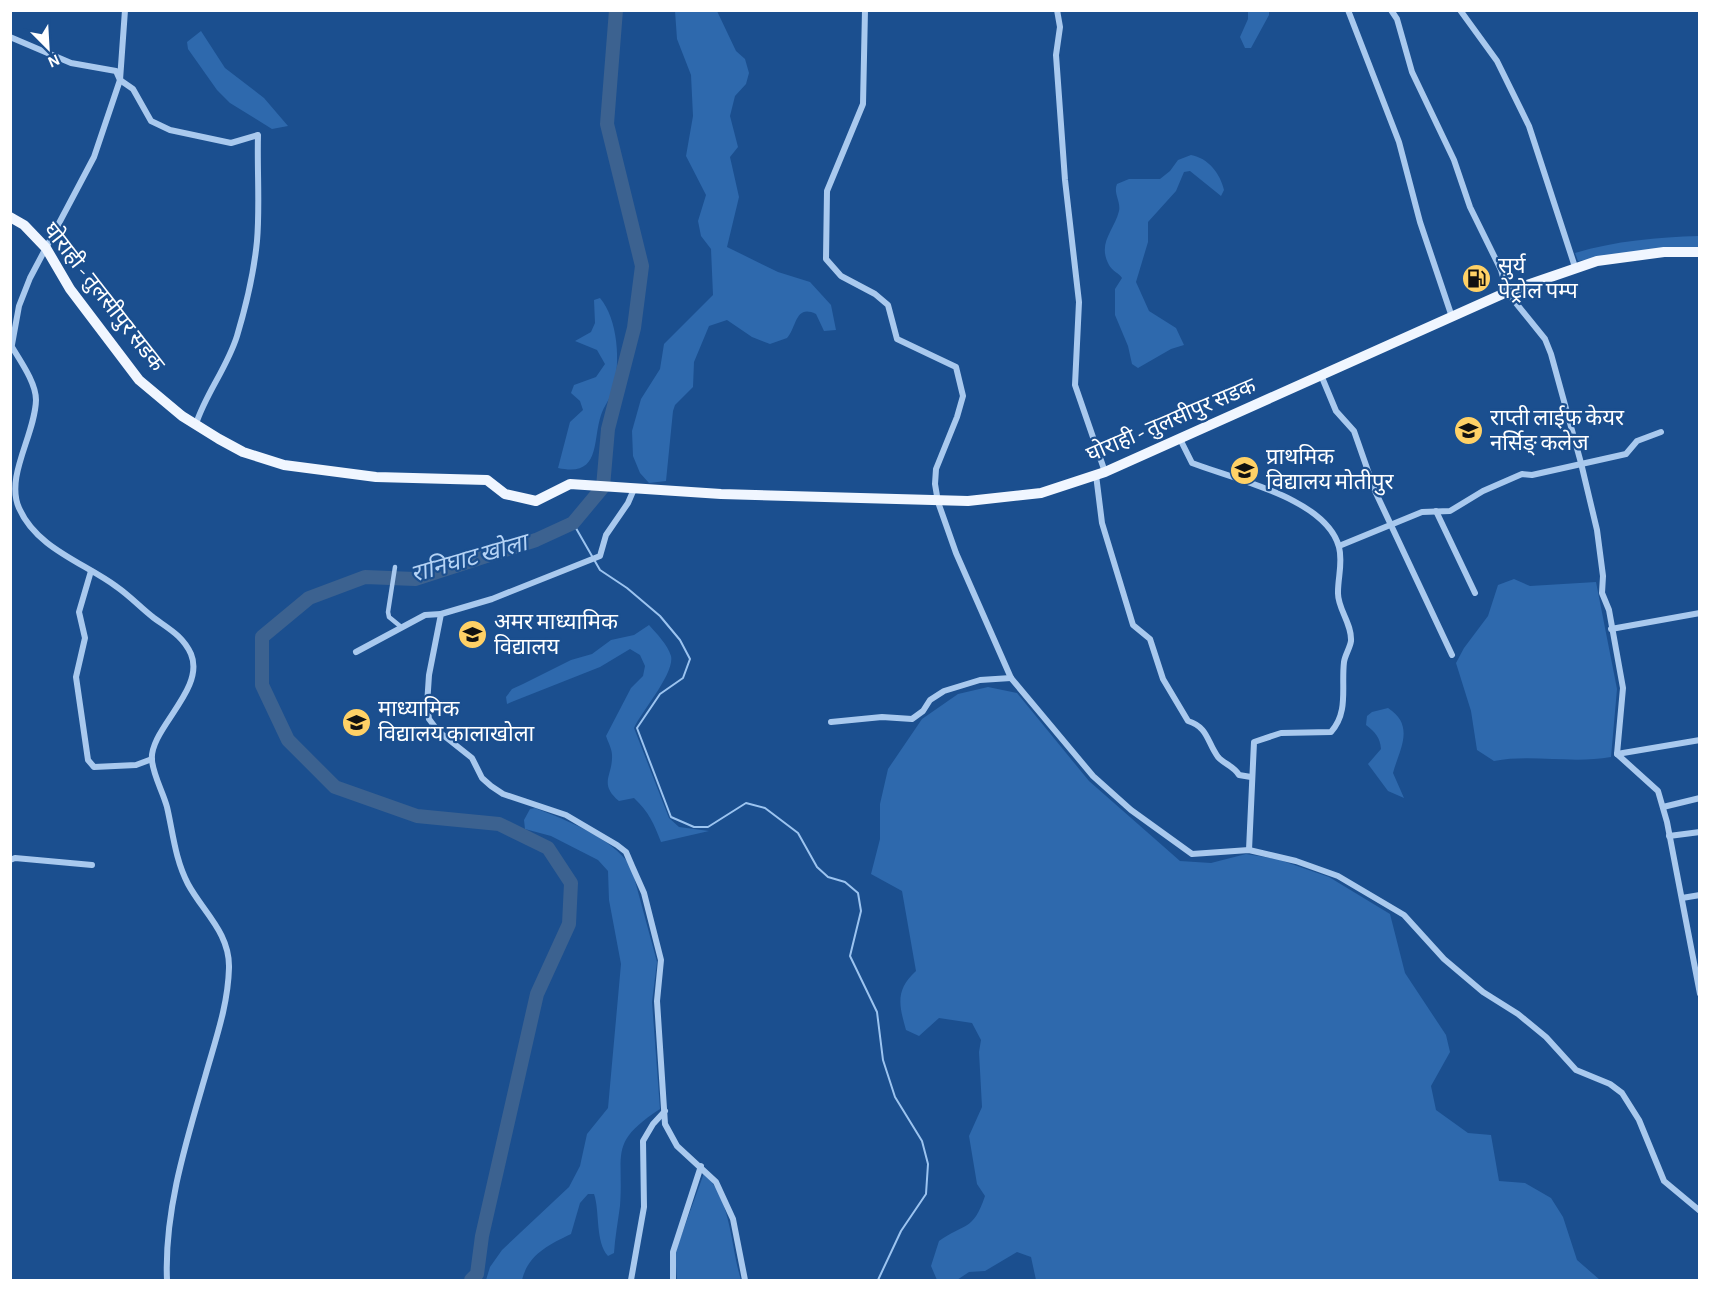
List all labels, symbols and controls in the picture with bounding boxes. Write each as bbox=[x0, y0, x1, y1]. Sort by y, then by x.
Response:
north arrow bbox=[18, 18, 78, 78]
text: N bbox=[45, 51, 62, 70]
street label: घोराही - तुलसीपुर सडक bbox=[37, 217, 171, 378]
place label: सुर्य पेट्रोल पम्प bbox=[1498, 253, 1578, 303]
fuel station icon: सुर्य पेट्रोल पम्प bbox=[1461, 263, 1493, 295]
street label: घोराही - तुलसीपुर सडक bbox=[1082, 372, 1261, 468]
place label: राप्ती लाईफ केयर नर्सिङ् कलेज bbox=[1490, 404, 1625, 456]
school or university icon: राप्ती लाईफ केयर नर्सिङ् कलेज bbox=[1453, 415, 1485, 447]
place label: प्राथमिक विद्यालय मोतीपुर bbox=[1266, 444, 1394, 496]
school or university icon: प्राथमिक विद्यालय मोतीपुर bbox=[1229, 454, 1261, 486]
water label: रानिघाट खोला bbox=[407, 527, 535, 587]
place label: अमर माध्यामिक विद्यालय bbox=[494, 609, 619, 658]
school or university icon: अमर माध्यामिक विद्यालय bbox=[457, 619, 489, 651]
place label: माध्यामिक विद्यालय कालाखोला bbox=[378, 696, 535, 745]
school or university icon: माध्यामिक विद्यालय कालाखोला bbox=[341, 706, 373, 738]

